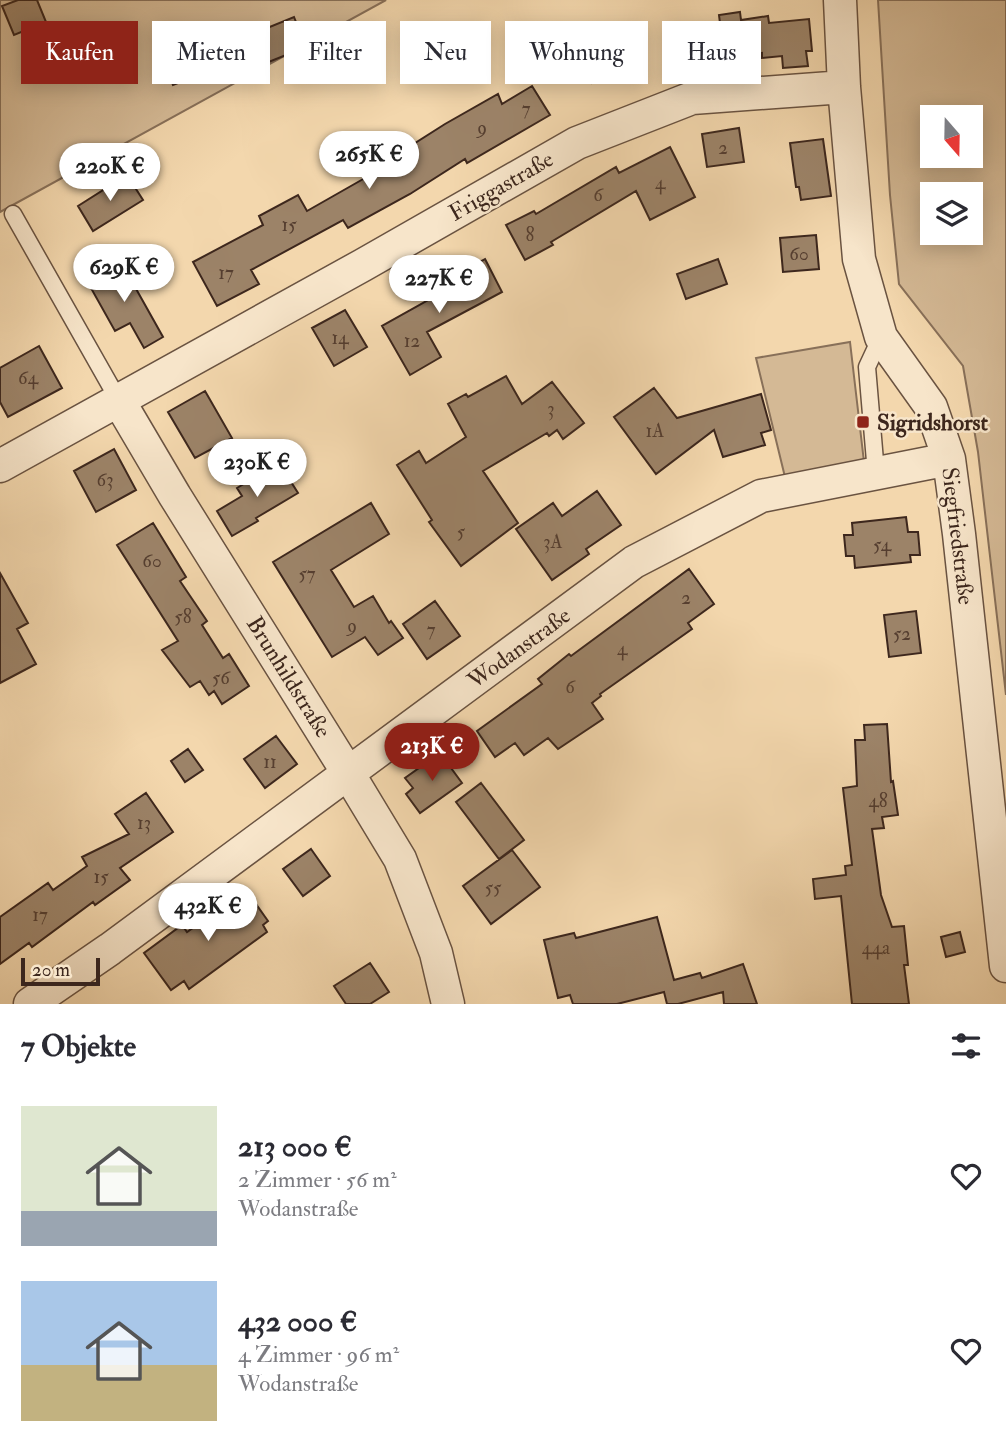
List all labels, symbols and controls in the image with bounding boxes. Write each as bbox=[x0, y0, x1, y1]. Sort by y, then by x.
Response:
chip: Kaufen bbox=[21, 21, 138, 84]
chip: Mieten bbox=[152, 21, 270, 84]
chip: Filter bbox=[284, 21, 386, 84]
chip: Neu bbox=[400, 21, 491, 84]
chip: Wohnung bbox=[505, 21, 648, 84]
chip: Haus bbox=[662, 21, 761, 84]
house number: 7 bbox=[522, 97, 531, 121]
north arrow bbox=[920, 105, 984, 168]
map controls bbox=[920, 105, 983, 245]
house number: 9 bbox=[475, 116, 487, 140]
pin: 265K € bbox=[312, 132, 426, 191]
house number: 2 bbox=[718, 136, 728, 160]
text: 265K € bbox=[335, 139, 403, 168]
pin: 220K € bbox=[53, 144, 167, 203]
street label: Friggastraße bbox=[444, 144, 559, 228]
text: 220K € bbox=[75, 151, 145, 180]
house number: 4 bbox=[655, 171, 666, 195]
button: layers bbox=[920, 182, 983, 245]
house number: 6 bbox=[593, 183, 604, 207]
house number: 15 bbox=[281, 213, 297, 237]
house number: 8 bbox=[526, 223, 535, 247]
house number: 60 bbox=[789, 242, 809, 266]
pin: 629K € bbox=[67, 244, 181, 304]
text: 629K € bbox=[89, 252, 159, 281]
pin: 227K € bbox=[382, 256, 496, 315]
house number: 17 bbox=[218, 261, 234, 285]
text: 227K € bbox=[405, 263, 473, 292]
house number: 14 bbox=[331, 326, 349, 350]
house number: 12 bbox=[404, 329, 420, 353]
house number: 64 bbox=[18, 366, 39, 390]
house number: 3 bbox=[547, 397, 555, 421]
place label: Sigridshorst bbox=[877, 408, 988, 438]
marker: Sigridshorst bbox=[855, 414, 871, 430]
house number: 1A bbox=[646, 419, 664, 443]
pin: 230K € bbox=[200, 440, 314, 499]
text: 230K € bbox=[224, 447, 290, 476]
street label: Siegfriedstraße bbox=[935, 466, 981, 607]
house number: 63 bbox=[97, 468, 113, 492]
house number: 5 bbox=[457, 520, 466, 544]
house number: 3A bbox=[543, 530, 563, 554]
house number: 54 bbox=[873, 533, 892, 557]
house number: 60 bbox=[142, 549, 162, 573]
house number: 57 bbox=[298, 562, 316, 586]
house number: 2 bbox=[681, 586, 691, 610]
street label: Wodanstraße bbox=[461, 601, 577, 696]
house number: 58 bbox=[174, 605, 192, 629]
street label: Brunhildstraße bbox=[240, 611, 338, 744]
house number: 9 bbox=[345, 614, 357, 638]
house number: 7 bbox=[427, 618, 436, 642]
house number: 52 bbox=[893, 622, 911, 646]
house number: 4 bbox=[617, 637, 628, 661]
house number: 56 bbox=[212, 666, 231, 690]
house number: 6 bbox=[565, 675, 576, 699]
pin: 213K € bbox=[375, 724, 489, 783]
text: 213K € bbox=[400, 731, 464, 760]
house number: 11 bbox=[263, 750, 277, 774]
house number: 48 bbox=[868, 789, 888, 813]
house number: 13 bbox=[137, 811, 151, 835]
house number: 15 bbox=[93, 865, 109, 889]
house number: 55 bbox=[485, 876, 502, 900]
pin: 432K € bbox=[151, 884, 265, 943]
text: 432K € bbox=[174, 891, 242, 920]
house number: 17 bbox=[32, 903, 48, 927]
house number: 44a bbox=[862, 936, 890, 960]
scale bar bbox=[21, 955, 100, 987]
text: 20 m bbox=[32, 958, 70, 982]
icon: filters bbox=[947, 1027, 985, 1065]
text: 7 Objekte bbox=[21, 1028, 136, 1065]
text: 213 000 € bbox=[238, 1128, 352, 1165]
icon: home bbox=[77, 1134, 161, 1218]
icon: heart bbox=[947, 1157, 985, 1195]
text: 2 Zimmer · 56 m² bbox=[238, 1165, 397, 1194]
text: Wodanstraße bbox=[238, 1194, 358, 1223]
text: 432 000 € bbox=[238, 1303, 357, 1340]
icon: home bbox=[77, 1309, 161, 1393]
icon: heart bbox=[947, 1332, 985, 1370]
text: 4 Zimmer · 96 m² bbox=[238, 1340, 399, 1369]
text: Wodanstraße bbox=[238, 1369, 358, 1398]

